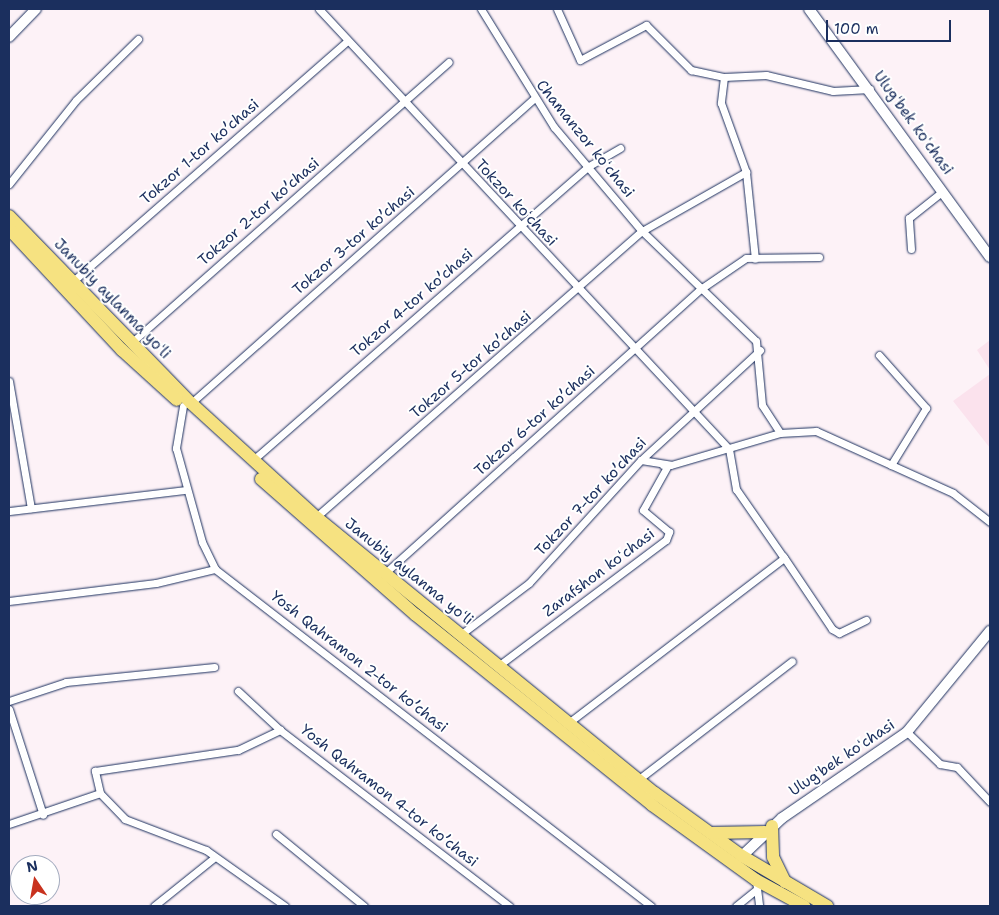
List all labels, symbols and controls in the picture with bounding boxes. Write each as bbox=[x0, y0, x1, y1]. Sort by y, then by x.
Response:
scale bar bbox=[829, 10, 954, 42]
text: 100 m bbox=[834, 19, 879, 39]
street label: Ulugʻbek koʻchasi bbox=[869, 68, 957, 178]
street label: Chamanzor koʻchasi bbox=[532, 77, 638, 201]
street label: Tokzor 1-tor koʼchasi bbox=[137, 96, 263, 208]
street label: Tokzor 2-tor koʼchasi bbox=[195, 154, 323, 270]
street label: Tokzor koʻchasi bbox=[471, 156, 561, 250]
street label: Tokzor 3-tor koʼchasi bbox=[289, 183, 419, 299]
street label: Janubiy aylanma yoʻli bbox=[50, 235, 174, 363]
street label: Tokzor 4-tor koʼchasi bbox=[347, 245, 477, 361]
street label: Tokzor 5-tor koʼchasi bbox=[407, 307, 535, 423]
street label: Tokzor 6-tor koʼchasi bbox=[471, 362, 599, 480]
street label: Tokzor 7-tor koʼchasi bbox=[531, 434, 651, 560]
street label: Janubiy aylanma yoʻli bbox=[341, 515, 477, 629]
street label: Zarafshon koʻchasi bbox=[540, 525, 658, 621]
street label: Yosh Qahramon 2-tor koʼchasi bbox=[267, 587, 451, 737]
street label: Ulugʻbek koʻchasi bbox=[786, 716, 898, 800]
street label: Yosh Qahramon 4-tor koʼchasi bbox=[297, 721, 481, 871]
north arrow bbox=[10, 855, 60, 905]
text: N bbox=[25, 856, 39, 876]

